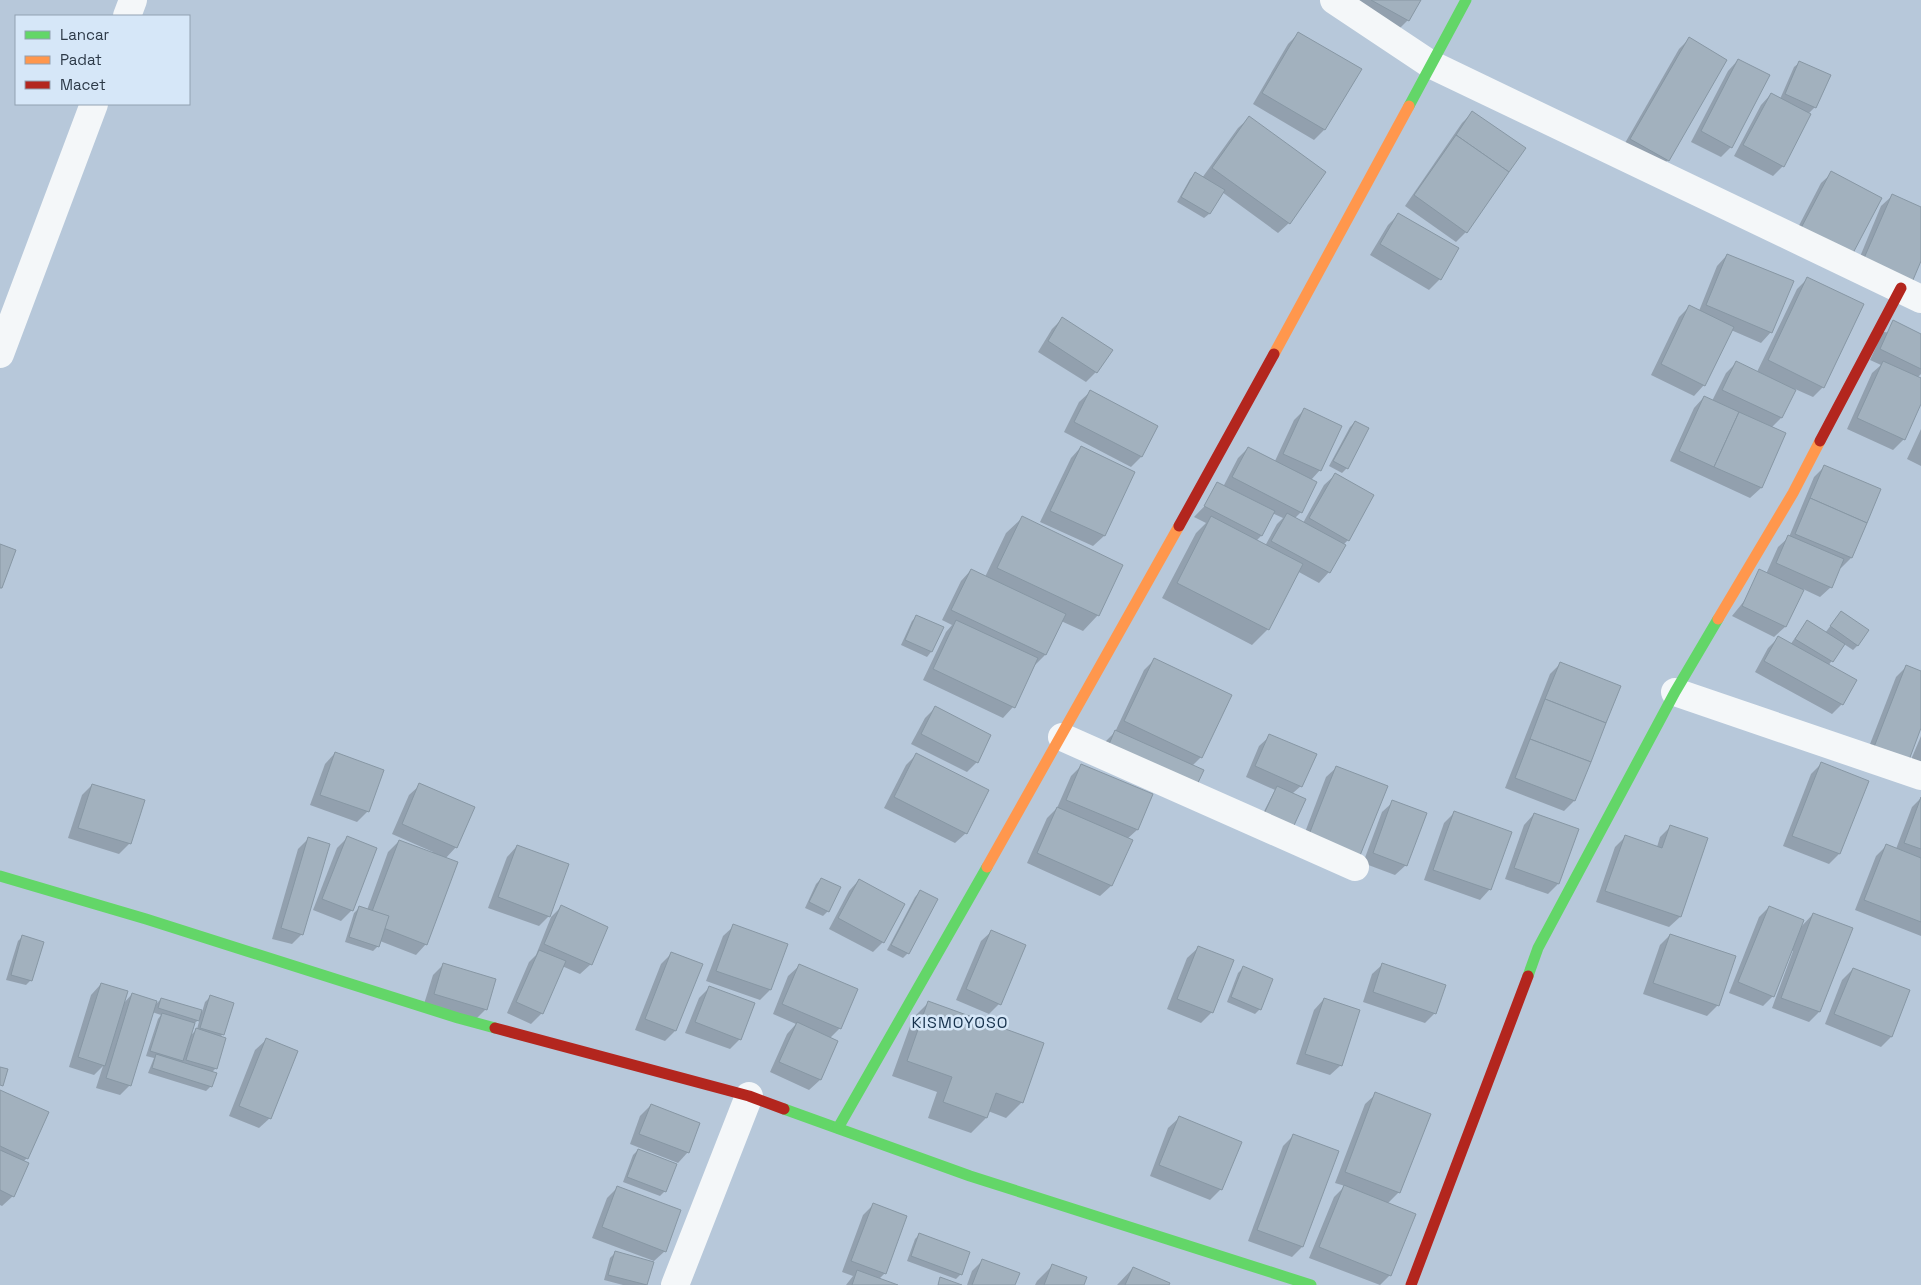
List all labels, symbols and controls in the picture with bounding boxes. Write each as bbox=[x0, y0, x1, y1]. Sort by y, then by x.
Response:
legend bbox=[15, 15, 190, 105]
text: Lancar bbox=[60, 25, 110, 44]
text: Padat bbox=[60, 50, 102, 69]
text: Macet bbox=[60, 75, 106, 94]
district label: KISMOYOSO bbox=[911, 1012, 1009, 1033]

